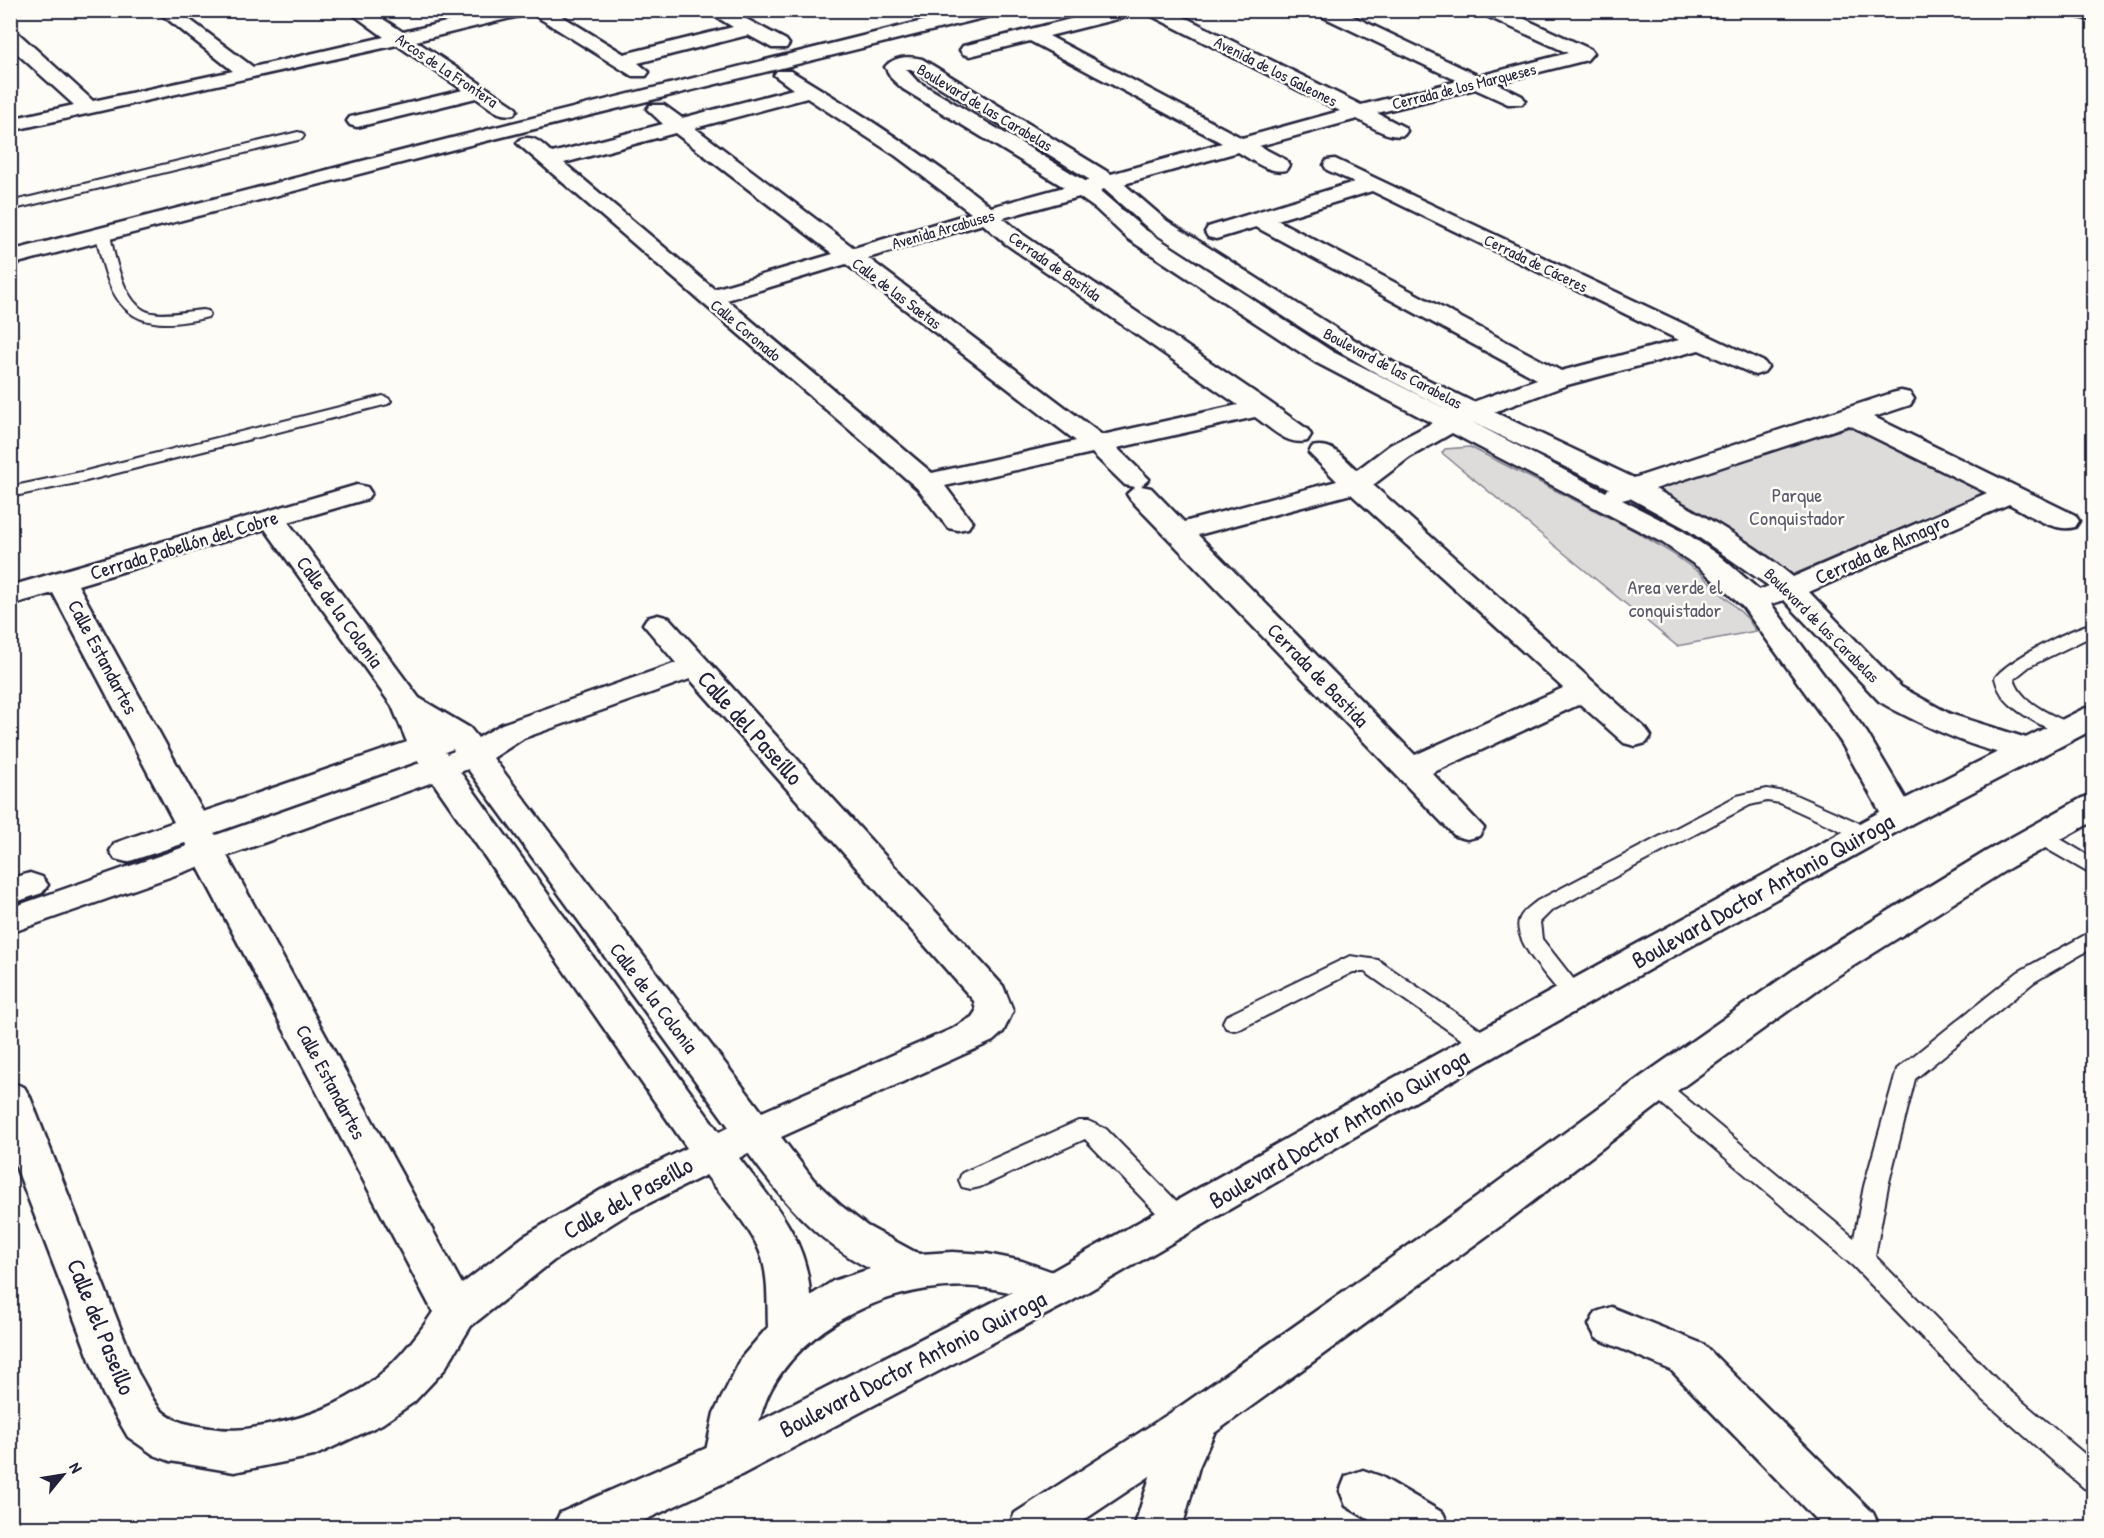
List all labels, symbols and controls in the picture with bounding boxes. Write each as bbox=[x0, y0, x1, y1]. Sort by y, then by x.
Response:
street label: Arcos de La Frontera bbox=[392, 28, 502, 112]
street label: Avenida de los Galeones bbox=[1211, 31, 1341, 111]
street label: Cerrada de los Marqueses bbox=[1390, 57, 1538, 115]
street label: Boulevard de las Carabelas bbox=[913, 58, 1057, 156]
street label: Avenida Arcabuses bbox=[889, 204, 997, 254]
street label: Cerrada de Bastida bbox=[1004, 226, 1106, 306]
street label: Cerrada de Cáceres bbox=[1481, 228, 1591, 298]
street label: Calle de las Saetas bbox=[848, 252, 946, 334]
street label: Calle Coronado bbox=[706, 294, 786, 366]
street label: Boulevard de las Carabelas bbox=[1320, 322, 1466, 414]
park label: Parque Conquistador bbox=[1749, 481, 1845, 531]
street label: Cerrada Pabellón del Cobre bbox=[87, 503, 281, 586]
street label: Cerrada de Almagro bbox=[1811, 507, 1953, 590]
street label: Calle de la Colonia bbox=[291, 550, 390, 673]
street label: Boulevard de las Carabelas bbox=[1760, 563, 1884, 687]
park label: Area verde el conquistador bbox=[1627, 573, 1723, 623]
street label: Calle Estandartes bbox=[62, 595, 145, 719]
street label: Cerrada de Bastida bbox=[1262, 617, 1375, 733]
street label: Calle del Paseíllo bbox=[691, 663, 811, 792]
street label: Boulevard Doctor Antonio Quiroga bbox=[1626, 805, 1899, 976]
street label: Calle de la Colonia bbox=[604, 937, 705, 1059]
street label: Calle Estandartes bbox=[290, 1020, 373, 1144]
street label: Boulevard Doctor Antonio Quiroga bbox=[1203, 1040, 1474, 1216]
street label: Calle del Paseíllo bbox=[557, 1148, 698, 1246]
street label: Calle del Paseíllo bbox=[60, 1254, 144, 1400]
street label: Boulevard Doctor Antonio Quiroga bbox=[774, 1282, 1051, 1444]
north arrow bbox=[33, 1445, 93, 1505]
text: N bbox=[64, 1458, 88, 1477]

